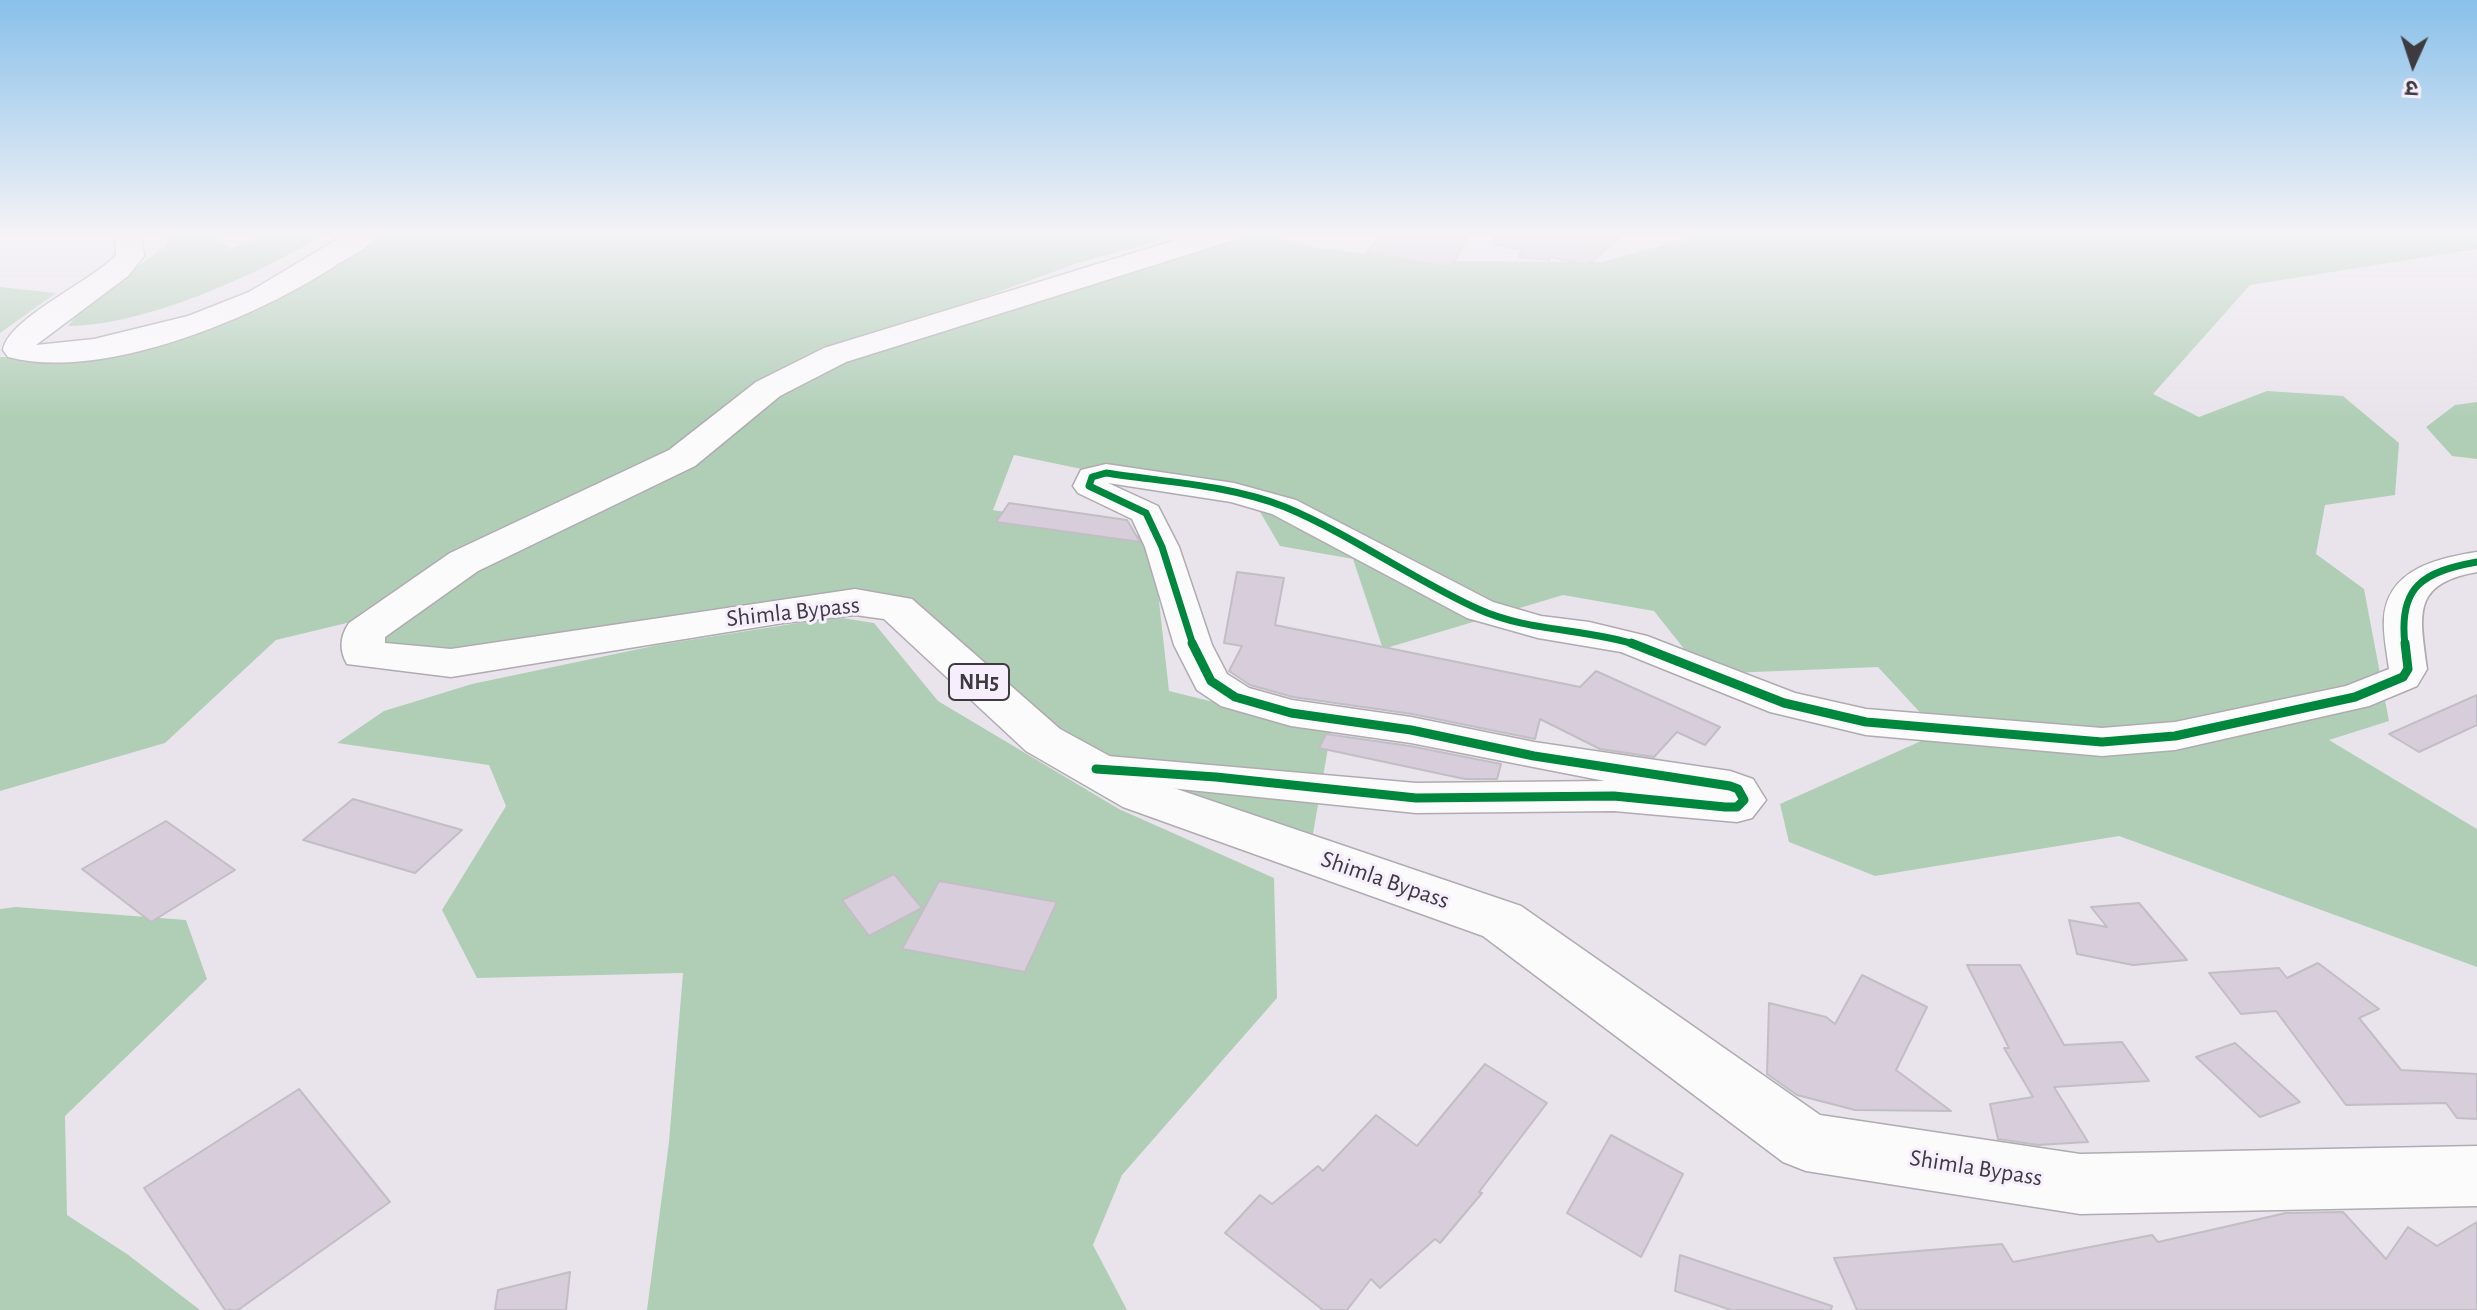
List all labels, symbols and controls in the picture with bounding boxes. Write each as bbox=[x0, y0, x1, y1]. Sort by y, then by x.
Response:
north arrow bbox=[2373, 24, 2453, 104]
text: उ bbox=[2405, 77, 2419, 99]
street label: Shimla Bypass bbox=[725, 591, 861, 633]
road number: NH5 bbox=[949, 664, 1009, 700]
street label: Shimla Bypass bbox=[1317, 845, 1453, 915]
street label: Shimla Bypass bbox=[1908, 1143, 2044, 1193]

